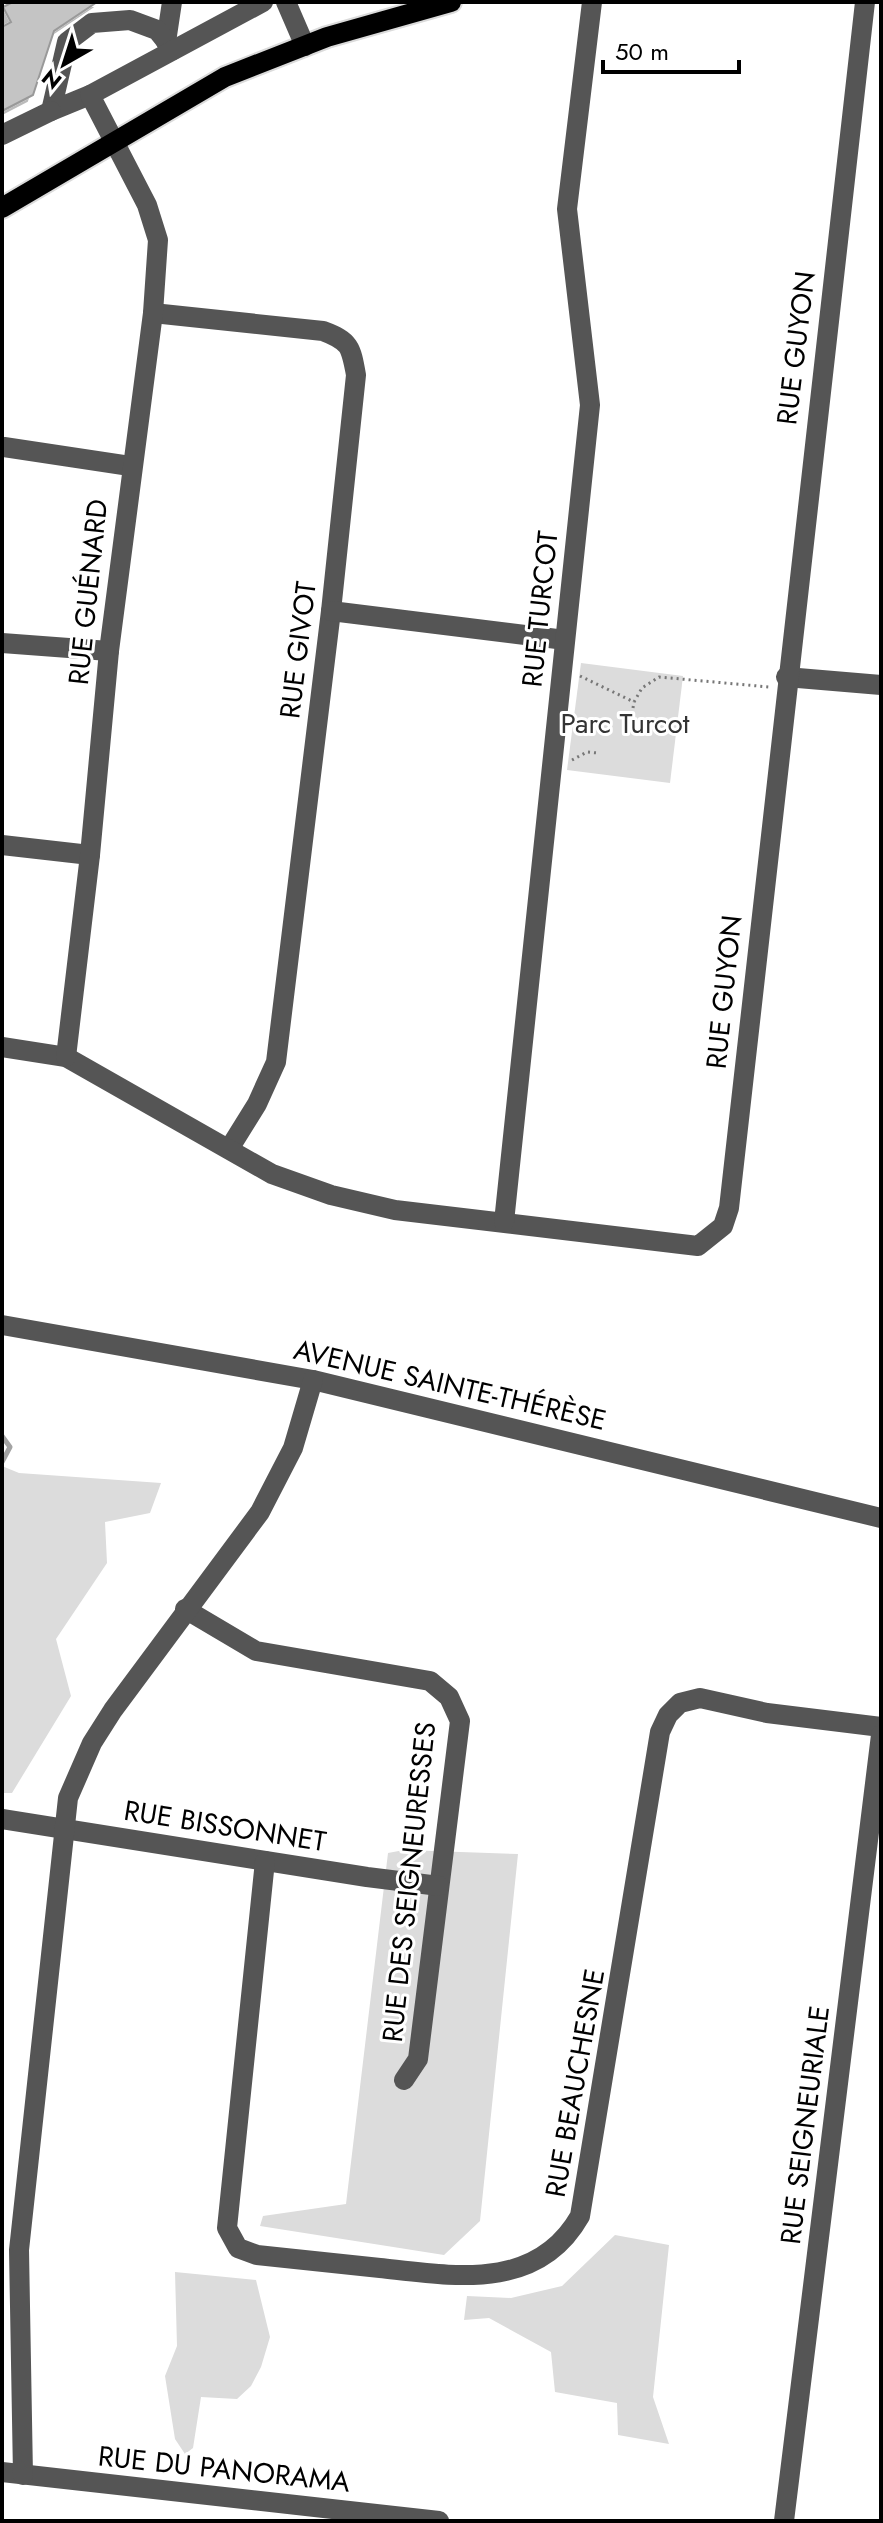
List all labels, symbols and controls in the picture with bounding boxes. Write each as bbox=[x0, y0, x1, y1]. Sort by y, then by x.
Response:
north arrow bbox=[24, 24, 104, 104]
scale bar bbox=[603, 24, 739, 74]
text: 50 m bbox=[615, 34, 669, 69]
text: N bbox=[35, 62, 68, 97]
street label: RUE GUYON bbox=[766, 269, 826, 427]
street label: RUE GUÉNARD bbox=[58, 497, 118, 687]
street label: RUE TURCOT bbox=[511, 529, 569, 689]
street label: RUE GIVOT bbox=[269, 579, 327, 721]
park label: Parc Turcot bbox=[561, 703, 690, 744]
street label: RUE GUYON bbox=[696, 913, 752, 1071]
street label: AVENUE SAINTE-THÉRÈSE bbox=[290, 1329, 610, 1441]
street label: RUE DES SEIGNEURESSES bbox=[372, 1720, 446, 2044]
street label: RUE BISSONNET bbox=[121, 1790, 329, 1862]
street label: RUE BEAUCHESNE bbox=[535, 1966, 615, 2200]
street label: RUE SEIGNEURIALE bbox=[770, 2003, 840, 2247]
street label: RUE DU PANORAMA bbox=[96, 2435, 352, 2503]

